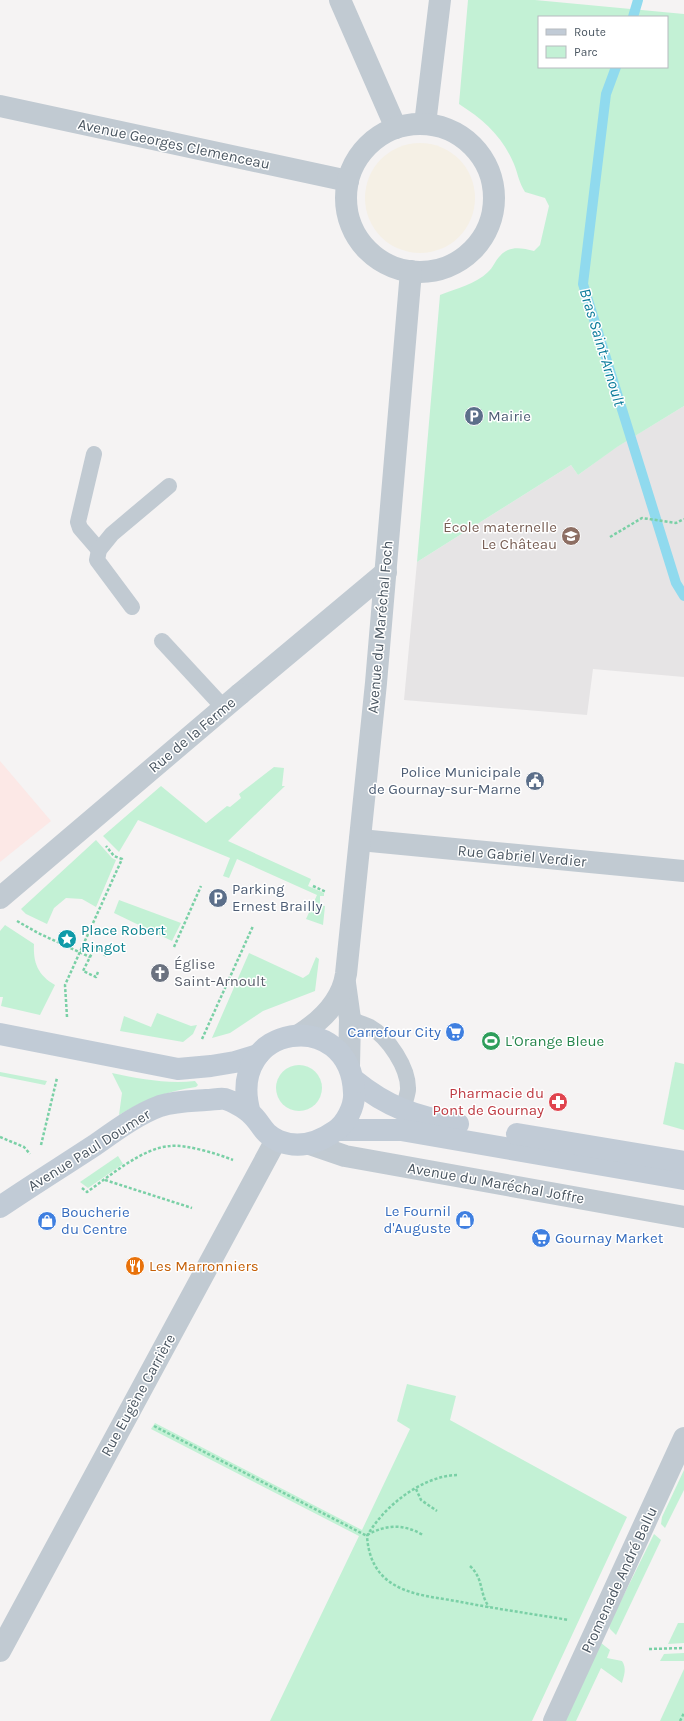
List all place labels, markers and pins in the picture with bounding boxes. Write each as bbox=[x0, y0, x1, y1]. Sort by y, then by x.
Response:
parking icon: Mairie bbox=[463, 405, 485, 427]
place label: Mairie bbox=[488, 407, 531, 425]
place label: École maternelle Le Château bbox=[443, 518, 557, 553]
school or university icon: École maternelle Le Château bbox=[560, 525, 582, 547]
place label: Police Municipale de Gournay-sur-Marne bbox=[368, 763, 521, 798]
public building icon: Police Municipale de Gournay-sur-Marne bbox=[524, 770, 546, 792]
place label: Parking Ernest Brailly bbox=[232, 880, 323, 915]
parking icon: Parking Ernest Brailly bbox=[207, 887, 229, 909]
place label: Place Robert Ringot bbox=[81, 921, 166, 956]
place icon: Place Robert Ringot bbox=[56, 928, 78, 950]
place label: Église Saint-Arnoult bbox=[174, 955, 266, 990]
church icon: Église Saint-Arnoult bbox=[149, 962, 171, 984]
supermarket icon: Carrefour City bbox=[444, 1021, 466, 1043]
place label: Carrefour City bbox=[347, 1023, 441, 1041]
sports icon: L'Orange Bleue bbox=[480, 1030, 502, 1052]
place label: L'Orange Bleue bbox=[505, 1032, 604, 1050]
place label: Pharmacie du Pont de Gournay bbox=[432, 1084, 544, 1119]
pharmacy icon: Pharmacie du Pont de Gournay bbox=[547, 1091, 569, 1113]
place label: Le Fournil d'Auguste bbox=[384, 1202, 451, 1237]
place label: Boucherie du Centre bbox=[61, 1203, 130, 1238]
shop icon: Le Fournil d'Auguste bbox=[454, 1209, 476, 1231]
shop icon: Boucherie du Centre bbox=[36, 1210, 58, 1232]
supermarket icon: Gournay Market bbox=[530, 1227, 552, 1249]
place label: Gournay Market bbox=[555, 1229, 664, 1247]
restaurant icon: Les Marronniers bbox=[124, 1255, 146, 1277]
place label: Les Marronniers bbox=[149, 1257, 259, 1275]

